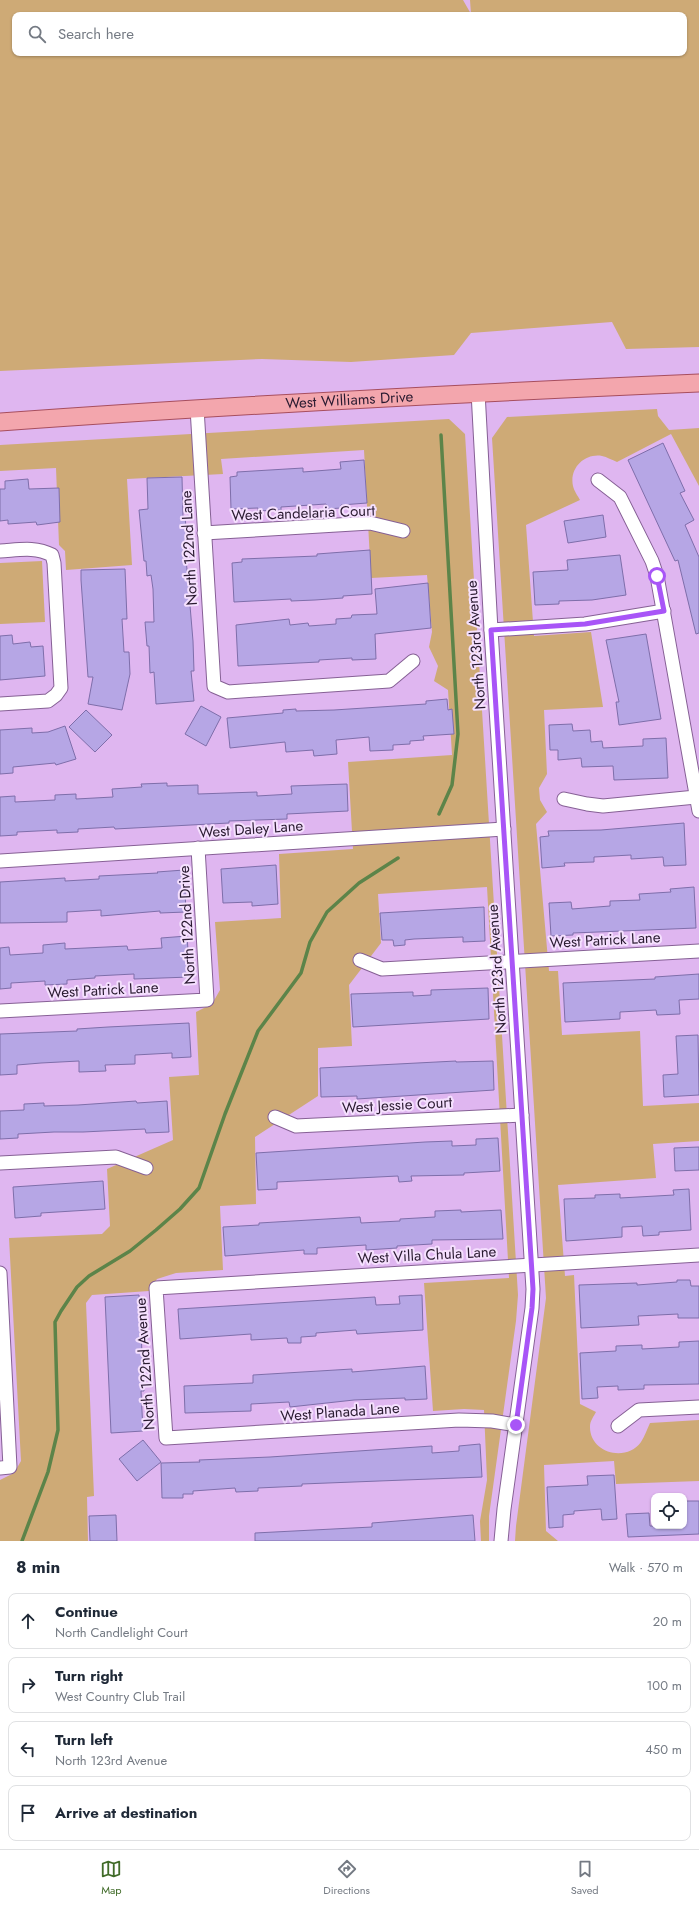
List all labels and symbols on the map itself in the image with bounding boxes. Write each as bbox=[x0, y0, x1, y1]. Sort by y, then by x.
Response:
street label: West Williams Drive bbox=[285, 385, 414, 414]
street label: North 122nd Lane bbox=[175, 490, 203, 606]
street label: West Candelaria Court bbox=[231, 499, 376, 527]
route start bbox=[648, 567, 666, 585]
street label: North 123rd Avenue bbox=[460, 579, 491, 710]
street label: West Daley Lane bbox=[198, 814, 304, 844]
street label: North 122nd Drive bbox=[173, 865, 201, 985]
street label: North 123rd Avenue bbox=[481, 903, 512, 1034]
street label: West Patrick Lane bbox=[549, 926, 661, 954]
street label: West Patrick Lane bbox=[47, 976, 159, 1004]
street label: West Jessie Court bbox=[341, 1091, 453, 1119]
street label: West Villa Chula Lane bbox=[357, 1240, 497, 1270]
street label: North 122nd Avenue bbox=[129, 1297, 161, 1431]
street label: West Planada Lane bbox=[280, 1397, 401, 1427]
route end bbox=[507, 1416, 525, 1434]

